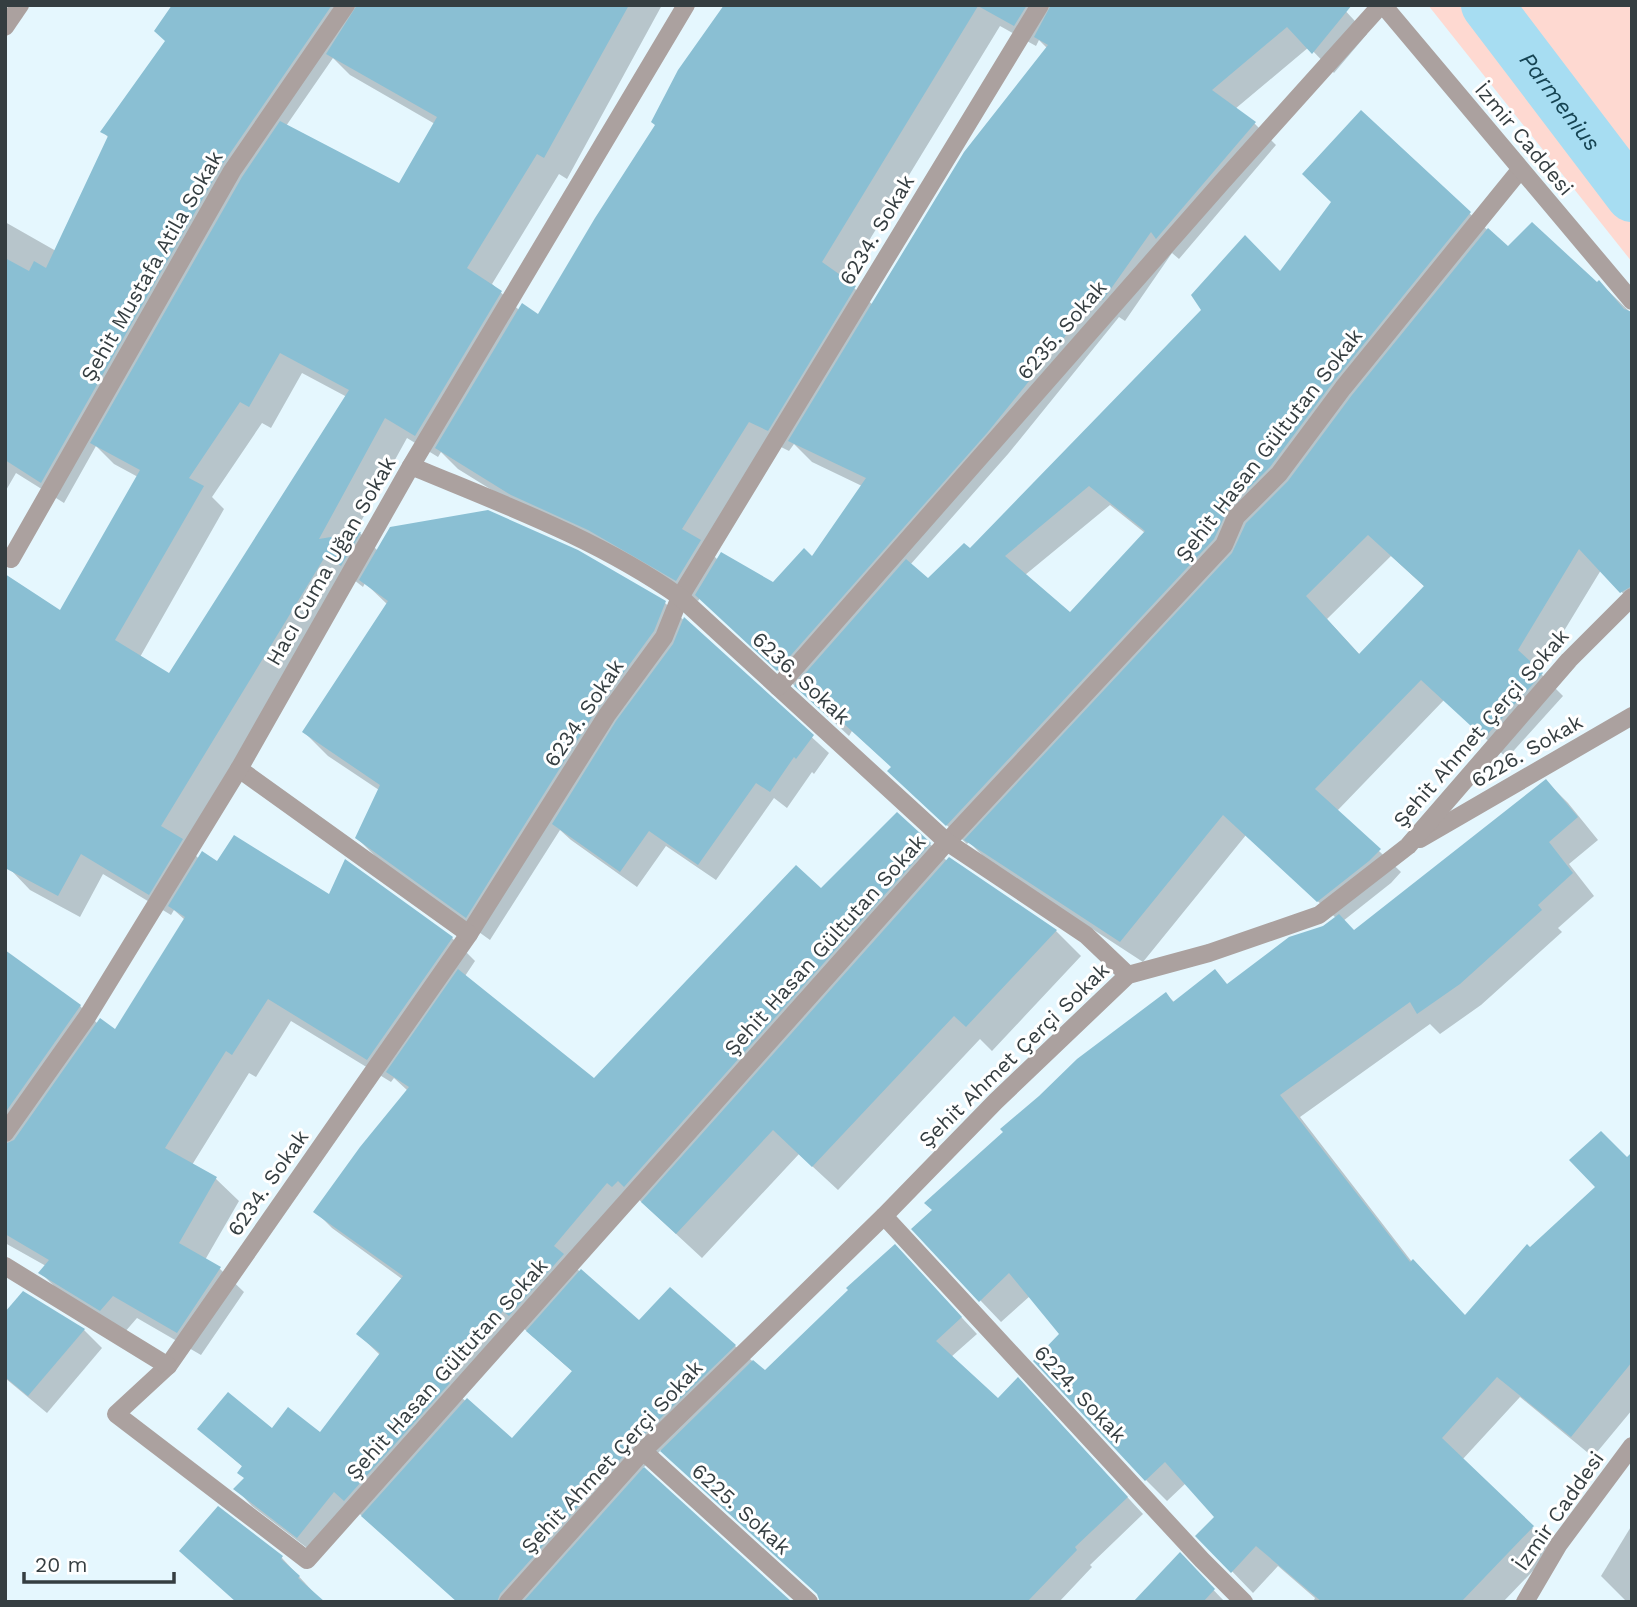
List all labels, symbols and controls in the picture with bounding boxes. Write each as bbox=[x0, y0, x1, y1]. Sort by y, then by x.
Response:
water label: Parmenius bbox=[1514, 47, 1606, 157]
street label: İzmir Caddesi bbox=[1470, 77, 1579, 200]
street label: Şehit Mustafa Atila Sokak bbox=[75, 146, 228, 385]
street label: 6234. Sokak bbox=[834, 170, 919, 289]
street label: 6235. Sokak bbox=[1012, 275, 1112, 385]
street label: Şehit Hasan Gültutan Sokak bbox=[1170, 323, 1367, 566]
street label: Hacı Cuma Uğan Sokak bbox=[260, 452, 401, 670]
street label: Şehit Ahmet Çerçi Sokak bbox=[1388, 623, 1574, 832]
street label: 6236. Sokak bbox=[747, 626, 855, 729]
street label: 6234. Sokak bbox=[539, 654, 629, 771]
street label: 6226. Sokak bbox=[1467, 709, 1587, 792]
street label: Şehit Hasan Gültutan Sokak bbox=[719, 829, 931, 1060]
street label: Şehit Ahmet Çerçi Sokak bbox=[913, 957, 1114, 1152]
street label: 6234. Sokak bbox=[222, 1125, 313, 1241]
street label: Şehit Hasan Gültutan Sokak bbox=[341, 1253, 553, 1484]
street label: 6224. Sokak bbox=[1029, 1340, 1132, 1447]
street label: Şehit Ahmet Çerçi Sokak bbox=[516, 1355, 708, 1558]
street label: İzmir Caddesi bbox=[1508, 1446, 1609, 1575]
street label: 6225. Sokak bbox=[687, 1458, 796, 1559]
scale bar bbox=[24, 1540, 175, 1584]
text: 20 m bbox=[35, 1552, 87, 1577]

